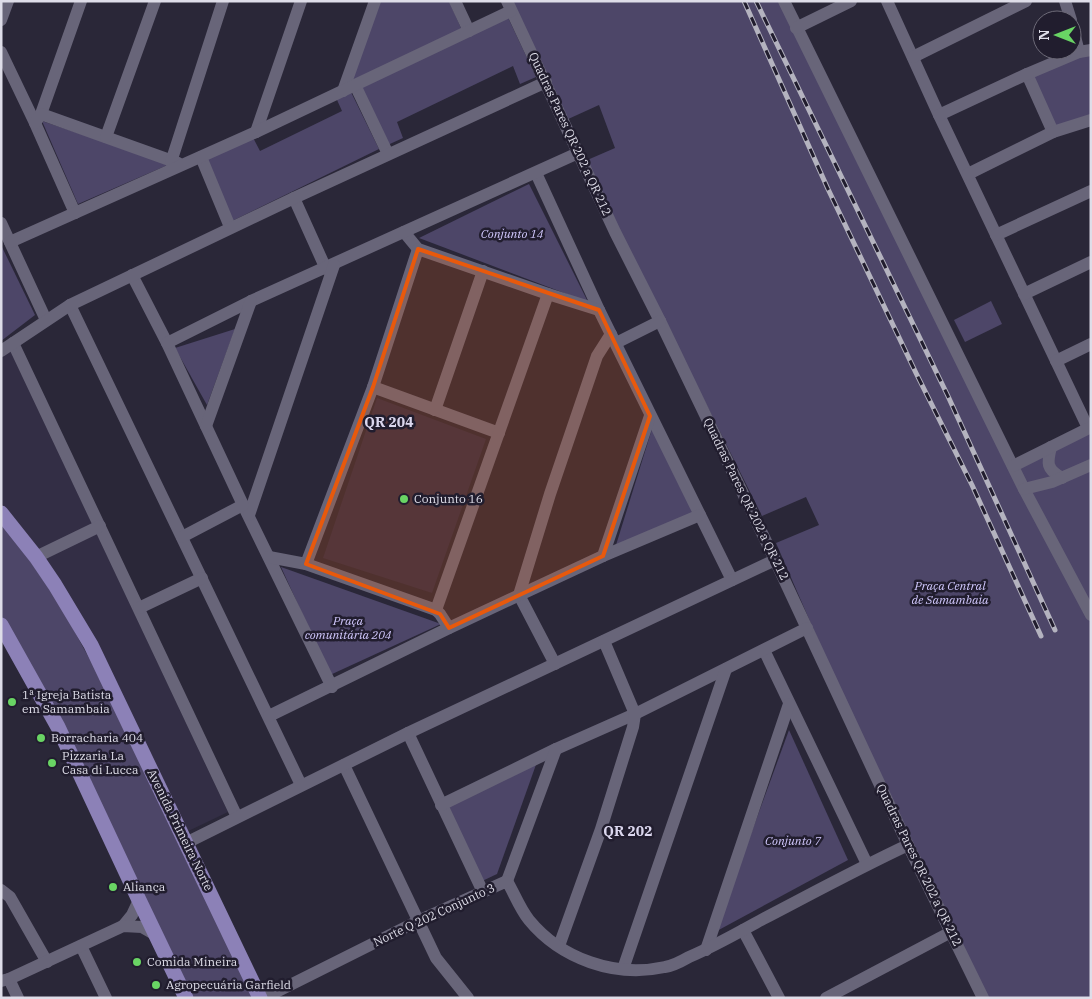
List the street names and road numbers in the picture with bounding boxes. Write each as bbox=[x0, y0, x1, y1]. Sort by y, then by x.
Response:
street label: Quadras Pares QR 202 a QR 212 bbox=[526, 50, 615, 218]
street label: Quadras Pares QR 202 a QR 212 bbox=[701, 415, 792, 582]
street label: Avenida Primeira Norte bbox=[144, 766, 216, 893]
street label: Quadras Pares QR 202 a QR 212 bbox=[874, 781, 965, 948]
street label: Norte Q 202 Conjunto 3 bbox=[371, 880, 497, 949]

